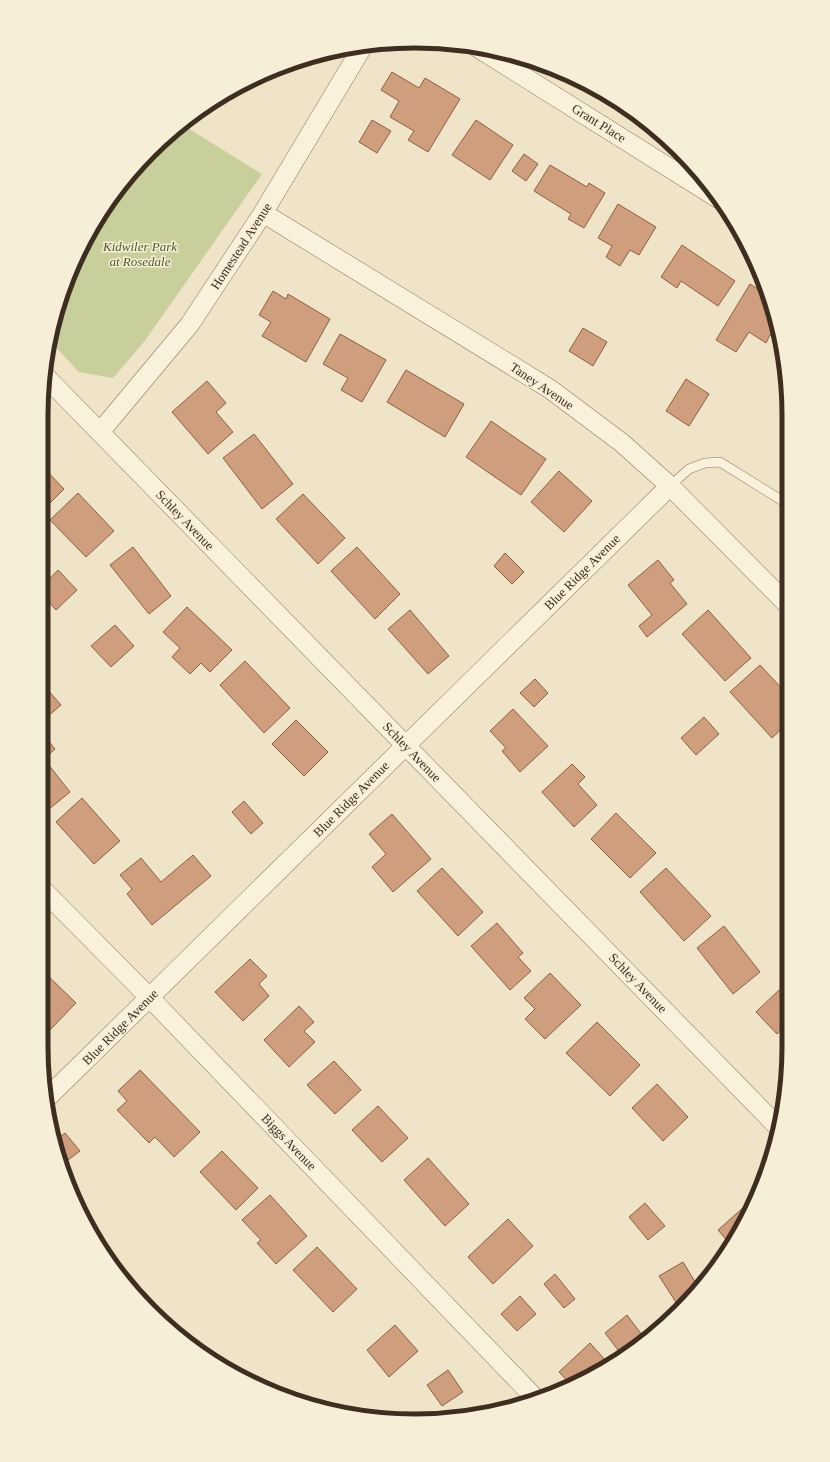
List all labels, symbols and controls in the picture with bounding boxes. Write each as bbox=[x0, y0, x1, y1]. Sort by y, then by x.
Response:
street label: Grant Place bbox=[569, 100, 629, 146]
street label: Homestead Avenue bbox=[207, 200, 275, 292]
park label: Kidwiler Park at Rosedale bbox=[102, 239, 177, 269]
street label: Taney Avenue bbox=[507, 359, 577, 413]
street label: Schley Avenue bbox=[153, 487, 217, 553]
street label: Blue Ridge Avenue bbox=[541, 531, 623, 613]
street label: Schley Avenue bbox=[380, 719, 444, 785]
street label: Blue Ridge Avenue bbox=[310, 758, 392, 840]
street label: Schley Avenue bbox=[606, 950, 670, 1016]
street label: Blue Ridge Avenue bbox=[79, 986, 161, 1068]
street label: Biggs Avenue bbox=[258, 1111, 320, 1173]

